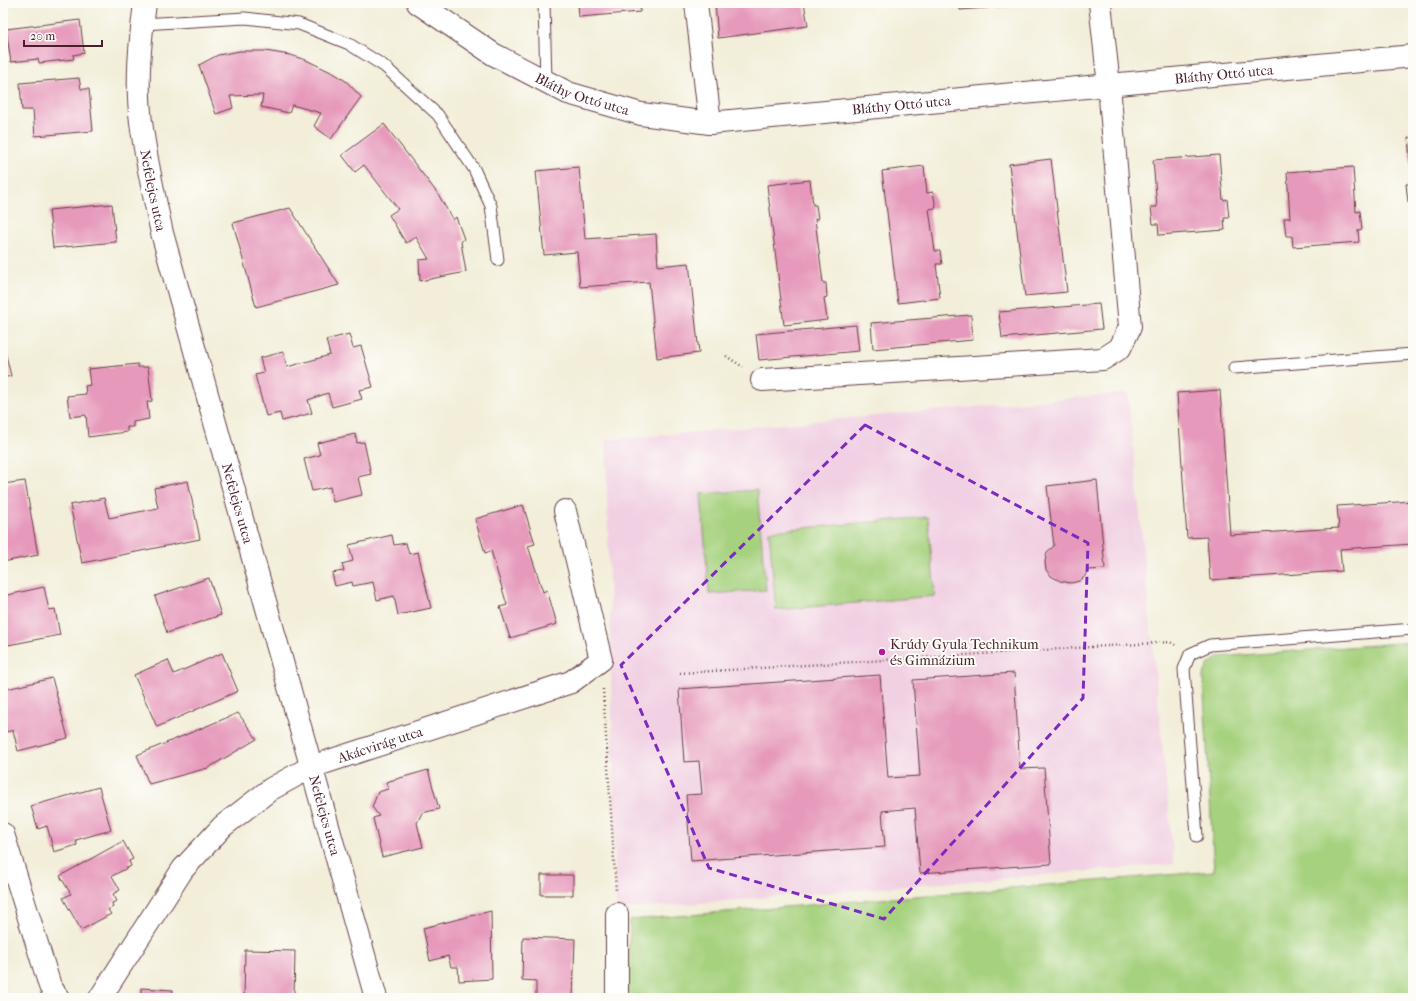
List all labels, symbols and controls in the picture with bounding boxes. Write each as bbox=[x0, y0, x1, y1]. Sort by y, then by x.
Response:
scale bar bbox=[24, 22, 102, 48]
text: 20 m bbox=[30, 29, 55, 43]
street label: Bláthy Ottó utca bbox=[1174, 61, 1275, 87]
street label: Bláthy Ottó utca bbox=[532, 69, 632, 119]
street label: Bláthy Ottó utca bbox=[851, 92, 952, 118]
street label: Nefelejcs utca bbox=[137, 148, 170, 233]
street label: Nefelejcs utca bbox=[218, 461, 257, 546]
place label: Krúdy Gyula Technikum és Gimnázium bbox=[890, 636, 1039, 669]
marker: Krúdy Gyula Technikum és Gimnázium bbox=[877, 647, 887, 657]
street label: Akácvirág utca bbox=[334, 722, 425, 767]
street label: Nefelejcs utca bbox=[306, 773, 344, 858]

